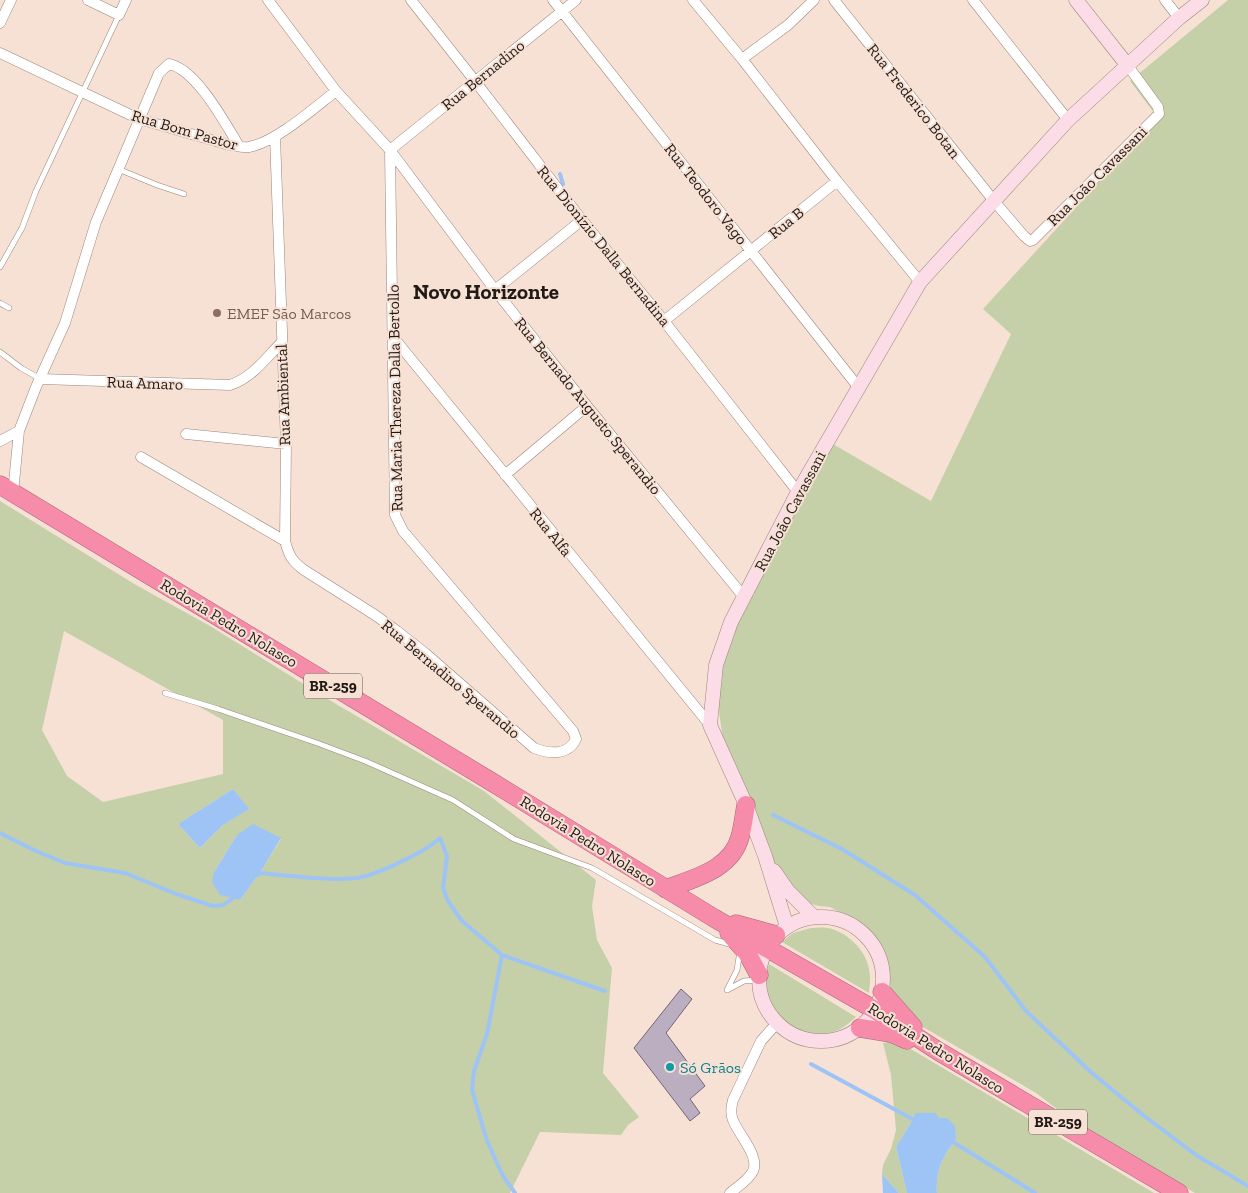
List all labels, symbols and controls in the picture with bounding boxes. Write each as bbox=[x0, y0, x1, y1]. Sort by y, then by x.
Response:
street label: Rua Bernadino bbox=[438, 36, 528, 114]
street label: Rua Frederico Botan bbox=[863, 40, 965, 163]
street label: Rua Bom Pastor bbox=[129, 106, 241, 154]
street label: Rua João Cavassani bbox=[1043, 122, 1151, 230]
street label: Rua Teodoro Vago bbox=[660, 139, 752, 249]
street label: Rua Dionízio Dalla Bernadina bbox=[533, 162, 675, 330]
street label: Rua B bbox=[765, 203, 808, 243]
district label: Novo Horizonte bbox=[413, 279, 559, 304]
street label: Rua Maria Thereza Dalla Bertollo bbox=[384, 284, 406, 512]
place label: EMEF São Marcos bbox=[227, 304, 351, 323]
marker: EMEF São Marcos bbox=[211, 307, 223, 319]
street label: Rua Bernado Augusto Sperandio bbox=[511, 313, 665, 499]
street label: Rua Ambiental bbox=[272, 344, 294, 446]
street label: Rua Amaro bbox=[106, 372, 184, 394]
street label: Rua João Cavassani bbox=[750, 447, 830, 574]
street label: Rua Alfa bbox=[526, 504, 577, 560]
street label: Rodovia Pedro Nolasco bbox=[157, 575, 301, 671]
street label: Rua Bernadino Sperandio bbox=[378, 615, 524, 743]
road number: BR-259 bbox=[304, 674, 362, 698]
street label: Rodovia Pedro Nolasco bbox=[517, 791, 659, 891]
street label: Rodovia Pedro Nolasco bbox=[865, 998, 1007, 1098]
place label: Só Grãos bbox=[680, 1058, 741, 1077]
marker: Só Grãos bbox=[664, 1061, 676, 1073]
road number: BR-259 bbox=[1029, 1110, 1087, 1134]

